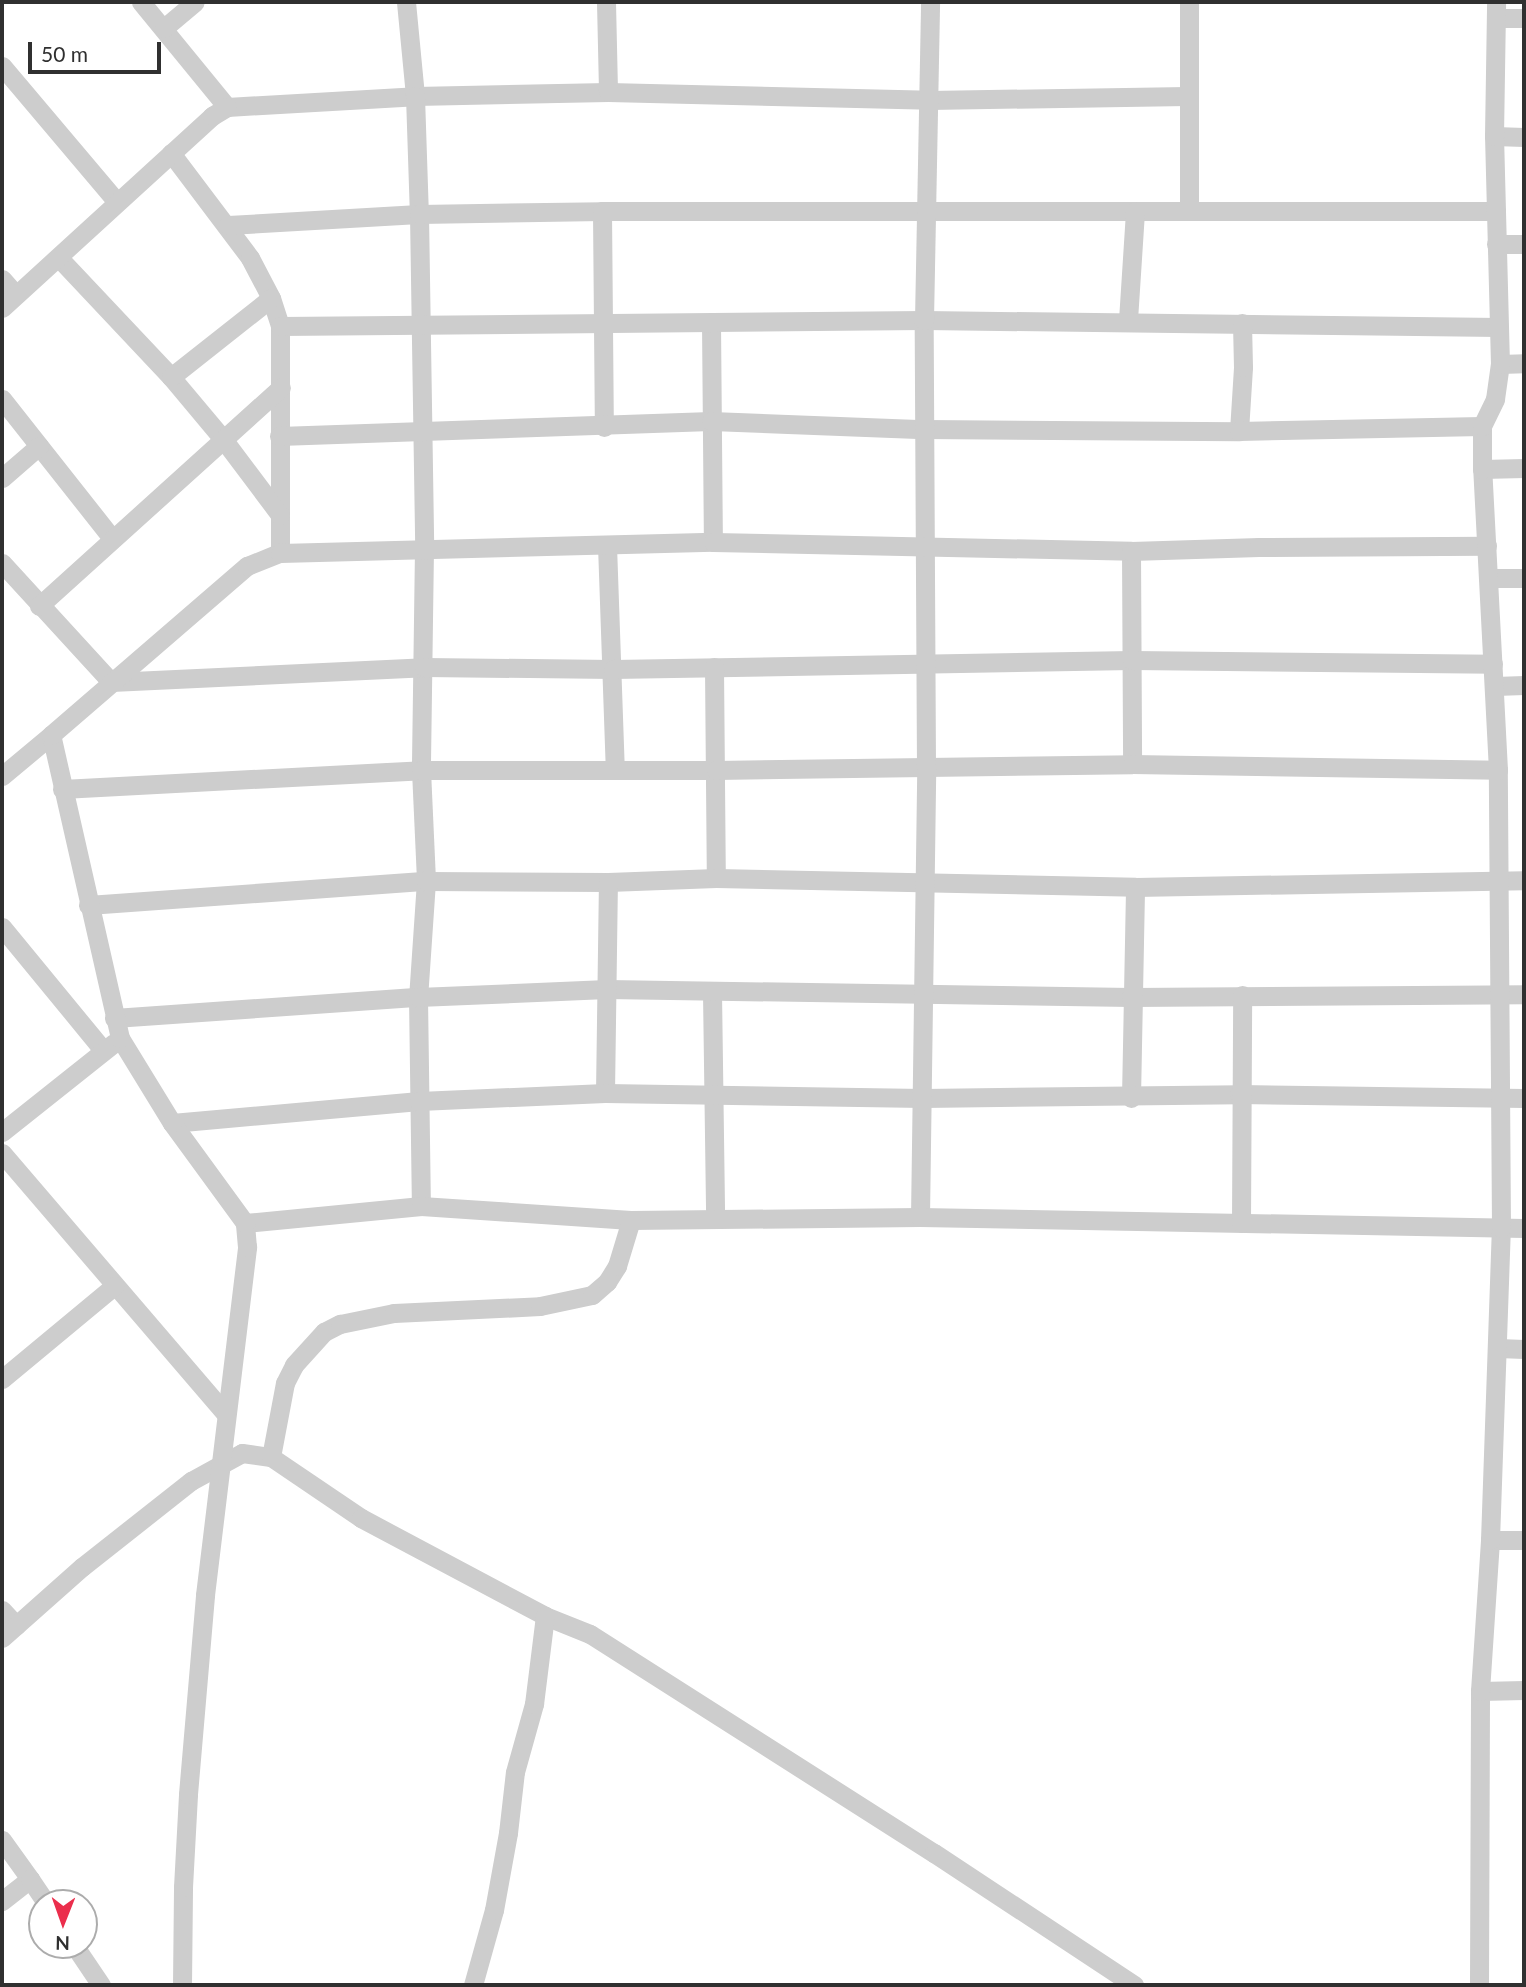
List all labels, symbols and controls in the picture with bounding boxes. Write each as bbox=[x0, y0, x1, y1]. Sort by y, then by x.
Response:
scale bar bbox=[32, 28, 164, 72]
text: 50 m bbox=[41, 41, 88, 66]
north arrow bbox=[28, 1889, 98, 1959]
text: N bbox=[55, 1932, 70, 1955]

